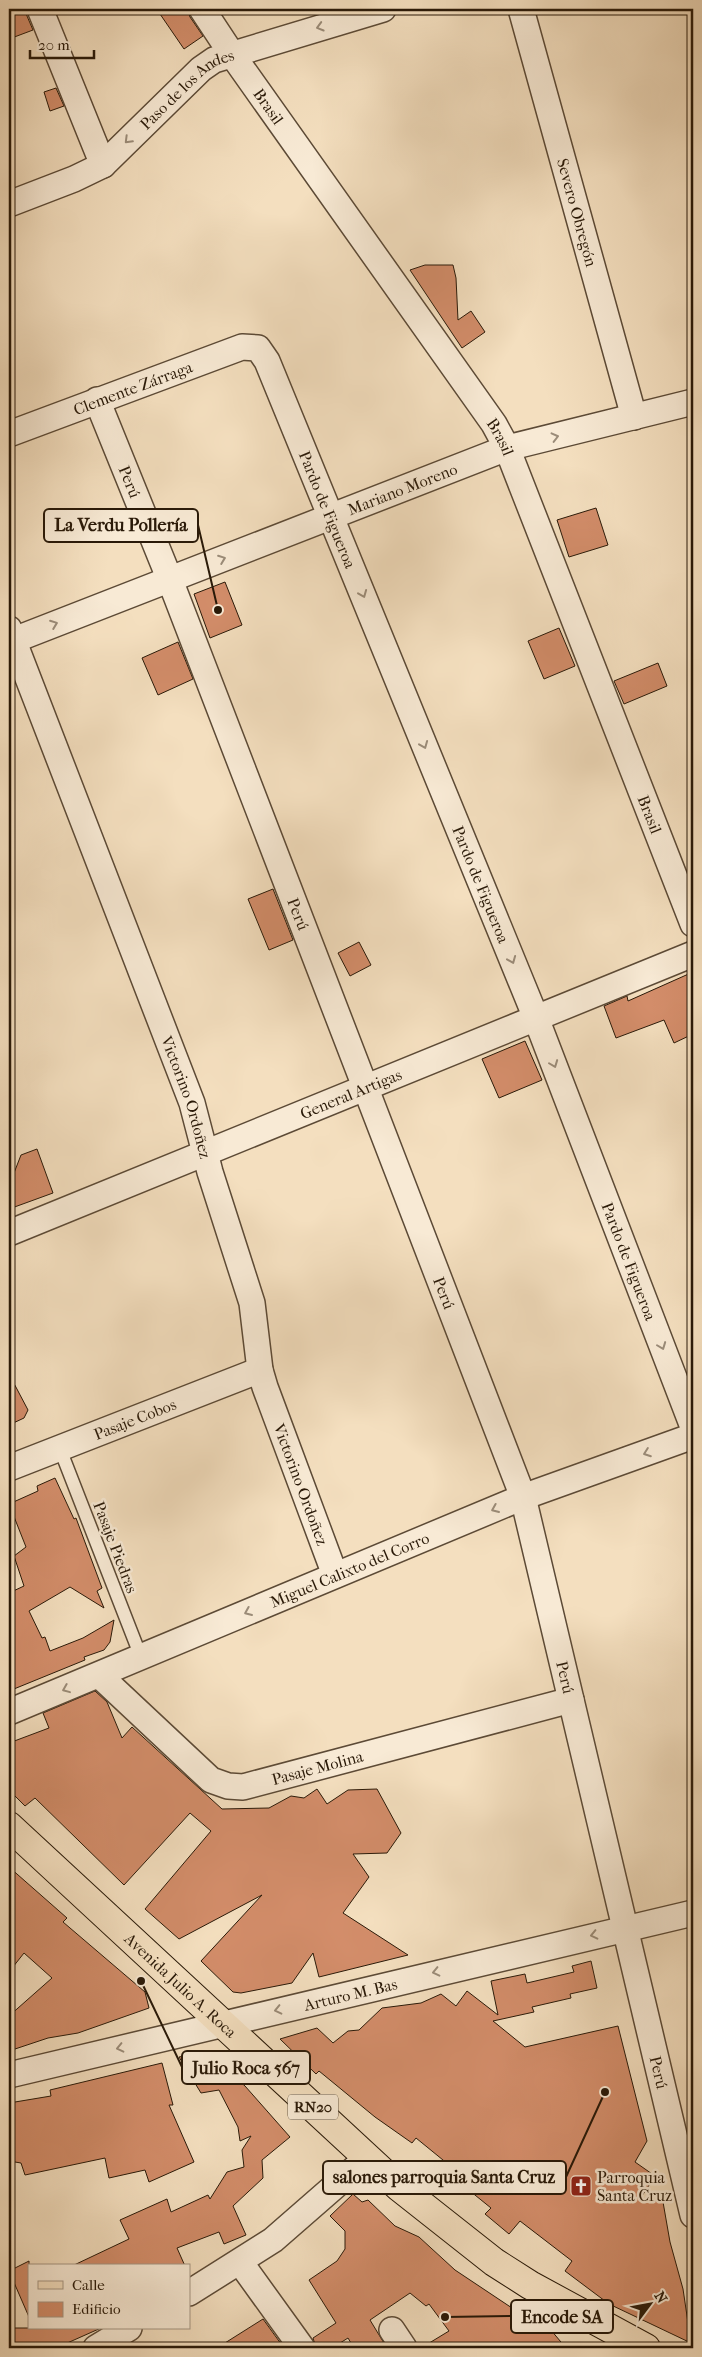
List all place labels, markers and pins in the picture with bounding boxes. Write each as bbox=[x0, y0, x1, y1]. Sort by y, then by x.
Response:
callout: La Verdu Pollería bbox=[44, 509, 198, 542]
callout: Julio Roca 567 bbox=[182, 2051, 310, 2084]
callout: salones parroquia Santa Cruz bbox=[323, 2161, 566, 2194]
place label: Parroquia Santa Cruz bbox=[597, 2168, 672, 2205]
church icon: Parroquia Santa Cruz bbox=[569, 2174, 593, 2198]
callout: Encode SA bbox=[511, 2300, 613, 2333]

